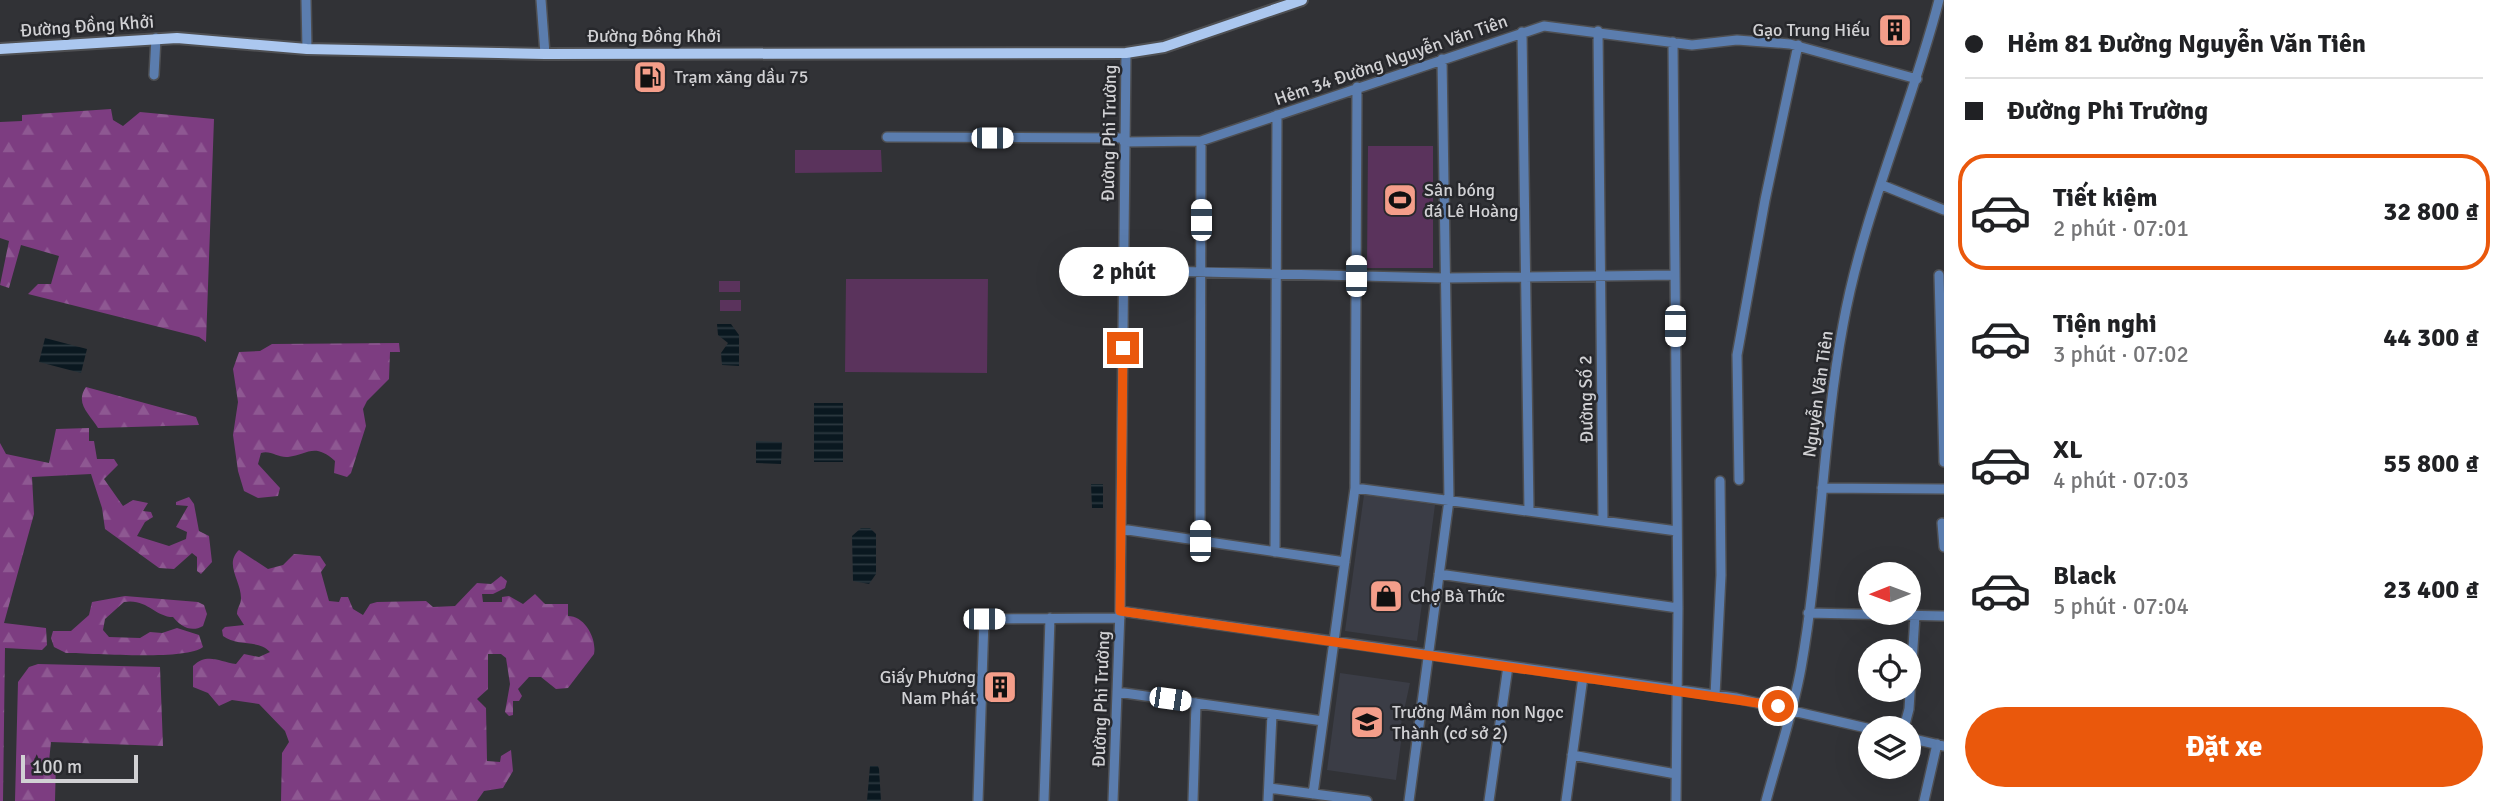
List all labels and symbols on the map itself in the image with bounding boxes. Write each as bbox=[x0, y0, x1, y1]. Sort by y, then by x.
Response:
street label: Đường Đồng Khởi bbox=[19, 10, 155, 42]
street label: Hẻm 34 Đường Nguyễn Văn Tiên bbox=[1272, 10, 1510, 110]
building icon: Gạo Trung Hiếu bbox=[1876, 11, 1914, 49]
place label: Gạo Trung Hiếu bbox=[1752, 19, 1870, 41]
street label: Đường Đồng Khởi bbox=[587, 25, 721, 47]
fuel station icon: Trạm xăng dầu 75 bbox=[631, 58, 669, 96]
street label: Đường Phi Trường bbox=[1097, 65, 1121, 201]
place label: Trạm xăng dầu 75 bbox=[674, 66, 808, 88]
car bbox=[972, 128, 1014, 149]
place label: Sân bóng đá Lê Hoàng bbox=[1424, 179, 1519, 222]
sports icon: Sân bóng đá Lê Hoàng bbox=[1381, 181, 1419, 219]
car bbox=[1191, 199, 1212, 241]
callout: 2 phút bbox=[1058, 246, 1188, 296]
car bbox=[1346, 255, 1367, 297]
car bbox=[1665, 305, 1686, 347]
street label: Nguyễn Văn Tiên bbox=[1798, 329, 1838, 459]
route end bbox=[1107, 332, 1139, 364]
street label: Đường Số 2 bbox=[1574, 355, 1598, 443]
car bbox=[1190, 520, 1211, 562]
north arrow bbox=[1858, 562, 1922, 625]
shop icon: Chợ Bà Thức bbox=[1367, 577, 1405, 615]
place label: Chợ Bà Thức bbox=[1410, 585, 1505, 607]
car bbox=[964, 609, 1006, 630]
street label: Đường Phi Trường bbox=[1088, 630, 1114, 768]
place label: Giấy Phương Nam Phát bbox=[880, 666, 976, 709]
building icon: Giấy Phương Nam Phát bbox=[981, 668, 1019, 706]
car bbox=[1148, 686, 1193, 712]
route start bbox=[1762, 690, 1794, 722]
place label: Trường Mầm non Ngọc Thành (cơ sở 2) bbox=[1392, 701, 1564, 744]
school or university icon: Trường Mầm non Ngọc Thành (cơ sở 2) bbox=[1348, 703, 1386, 741]
scale bar bbox=[21, 752, 138, 784]

